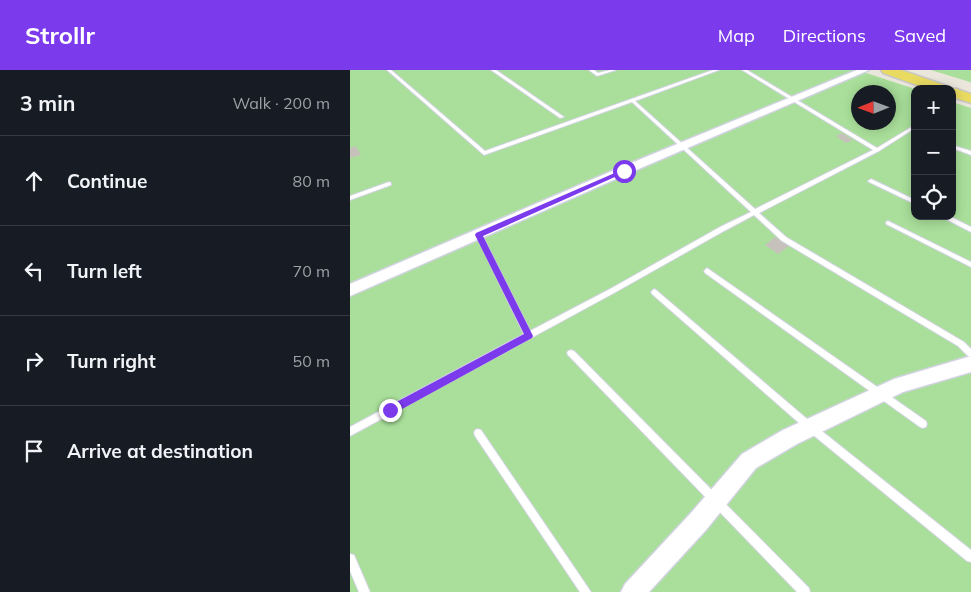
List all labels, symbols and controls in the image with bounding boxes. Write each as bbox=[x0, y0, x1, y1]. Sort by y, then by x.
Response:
text: Strollr bbox=[25, 20, 95, 50]
text: Map bbox=[718, 24, 755, 47]
text: Directions bbox=[783, 24, 866, 47]
text: Saved bbox=[894, 24, 946, 47]
north arrow bbox=[851, 85, 896, 130]
map controls bbox=[911, 85, 956, 220]
button: + bbox=[911, 85, 956, 130]
text: 3 min bbox=[20, 90, 75, 116]
text: Walk · 200 m bbox=[232, 93, 330, 113]
button: − bbox=[911, 130, 956, 175]
route start bbox=[613, 160, 636, 183]
icon: ahead bbox=[20, 167, 48, 195]
text: Continue bbox=[67, 169, 147, 193]
text: 80 m bbox=[293, 171, 330, 191]
button: locate bbox=[911, 175, 956, 220]
icon: left bbox=[20, 257, 48, 285]
text: Turn left bbox=[67, 259, 142, 283]
text: 70 m bbox=[293, 261, 330, 281]
icon: right bbox=[20, 347, 48, 375]
text: Turn right bbox=[67, 349, 156, 373]
text: 50 m bbox=[293, 351, 330, 371]
route end bbox=[379, 399, 402, 422]
icon: arrive bbox=[20, 437, 48, 465]
text: Arrive at destination bbox=[67, 439, 253, 463]

